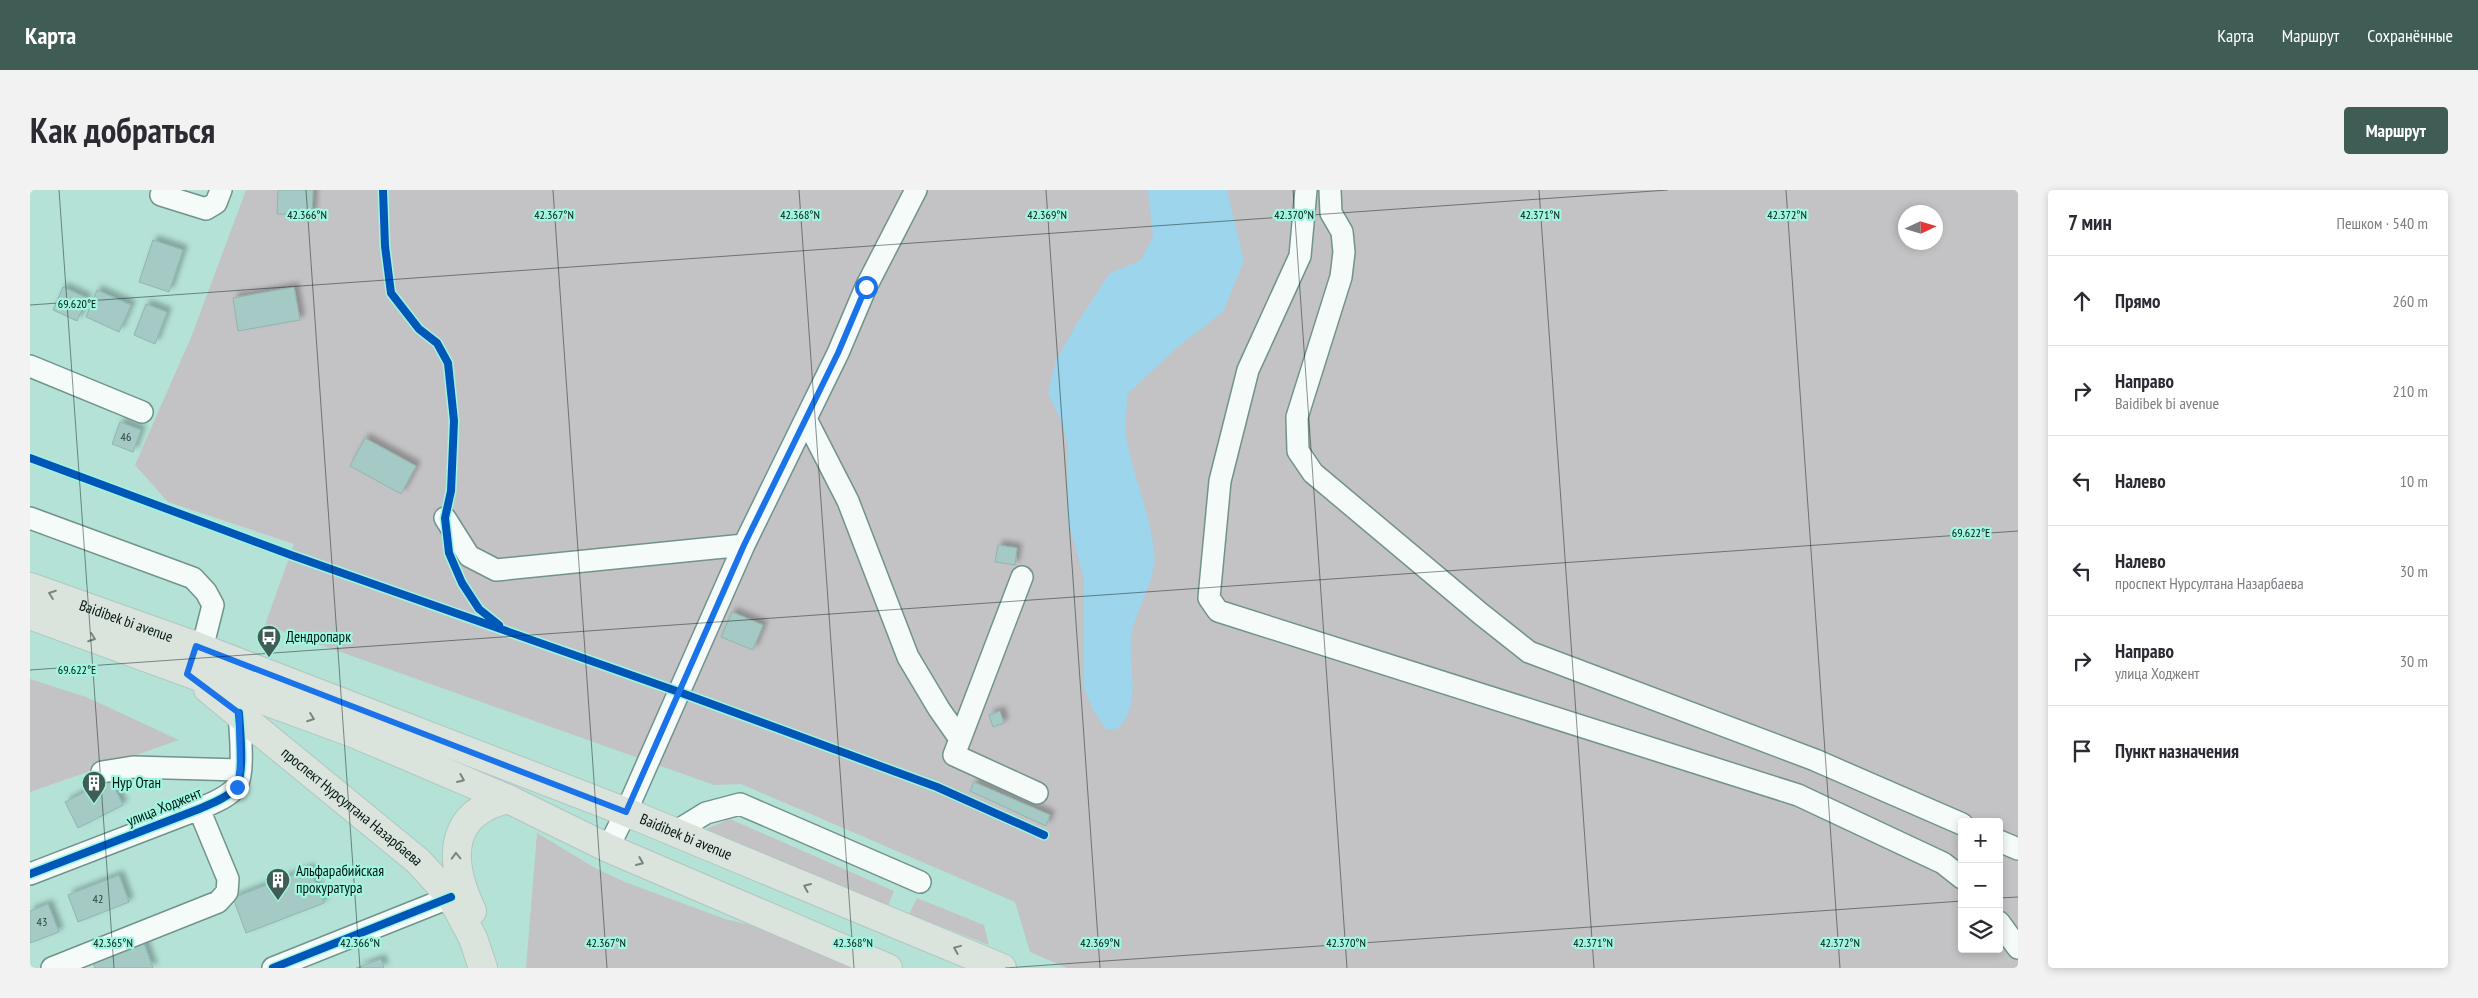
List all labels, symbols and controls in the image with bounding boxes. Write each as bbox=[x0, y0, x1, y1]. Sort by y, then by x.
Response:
text: Карта bbox=[25, 20, 76, 51]
text: Карта bbox=[2217, 24, 2254, 47]
text: Маршрут bbox=[2282, 24, 2339, 47]
text: Сохранённые bbox=[2367, 24, 2453, 47]
text: Как добраться bbox=[30, 107, 215, 153]
button: Маршрут bbox=[2344, 107, 2448, 154]
north arrow bbox=[1898, 205, 1943, 250]
text: 42.366°N bbox=[287, 207, 327, 222]
text: 42.367°N bbox=[534, 207, 574, 222]
text: 42.368°N bbox=[780, 207, 820, 222]
text: 42.369°N bbox=[1027, 207, 1067, 222]
text: 42.370°N bbox=[1274, 207, 1314, 222]
text: 42.371°N bbox=[1520, 207, 1560, 222]
text: 42.372°N bbox=[1767, 207, 1807, 222]
text: 7 мин bbox=[2068, 209, 2112, 236]
text: Пешком · 540 m bbox=[2337, 213, 2428, 233]
route start bbox=[855, 276, 878, 299]
icon: ahead bbox=[2068, 287, 2096, 315]
text: Прямо bbox=[2115, 289, 2160, 313]
text: 260 m bbox=[2393, 291, 2428, 311]
text: 69.620°E bbox=[58, 296, 96, 311]
text: Направо bbox=[2115, 369, 2174, 393]
icon: right bbox=[2068, 377, 2096, 405]
text: 210 m bbox=[2393, 381, 2428, 401]
text: Baidibek bi avenue bbox=[2115, 393, 2219, 413]
house number: 46 bbox=[121, 429, 131, 444]
icon: left bbox=[2068, 467, 2096, 495]
text: Налево bbox=[2115, 469, 2166, 493]
text: 10 m bbox=[2400, 471, 2428, 491]
text: 69.622°E bbox=[1952, 525, 1990, 540]
text: Налево bbox=[2115, 549, 2166, 573]
icon: left bbox=[2068, 557, 2096, 585]
text: 30 m bbox=[2400, 561, 2428, 581]
text: проспект Нурсултана Назарбаева bbox=[2115, 573, 2304, 593]
one-way arrow bbox=[48, 590, 57, 600]
street label: Baidibek bi avenue bbox=[77, 595, 176, 646]
bus stop icon: Дендропарк bbox=[256, 624, 282, 658]
place label: Дендропарк bbox=[286, 627, 351, 646]
one-way arrow bbox=[87, 632, 96, 642]
text: Направо bbox=[2115, 639, 2174, 663]
icon: right bbox=[2068, 647, 2096, 675]
text: 30 m bbox=[2400, 651, 2428, 671]
text: 69.622°E bbox=[58, 662, 96, 677]
text: улица Ходжент bbox=[2115, 663, 2199, 683]
one-way arrow bbox=[306, 712, 314, 722]
icon: arrive bbox=[2068, 737, 2096, 765]
text: Пункт назначения bbox=[2115, 739, 2239, 763]
street label: проспект Нурсултана Назарбаева bbox=[278, 743, 427, 869]
building icon: Нур Отан bbox=[81, 770, 107, 804]
place label: Нур Отан bbox=[112, 773, 161, 792]
one-way arrow bbox=[456, 773, 465, 784]
route end bbox=[226, 776, 249, 799]
street label: улица Ходжент bbox=[124, 783, 204, 830]
street label: Baidibek bi avenue bbox=[637, 809, 735, 864]
map controls bbox=[1958, 818, 2003, 953]
button: + bbox=[1958, 818, 2003, 863]
one-way arrow bbox=[451, 852, 462, 860]
one-way arrow bbox=[635, 855, 644, 866]
place label: Альфарабийская прокуратура bbox=[296, 861, 384, 897]
button: − bbox=[1958, 863, 2003, 908]
building icon: Альфарабийская прокуратура bbox=[265, 867, 291, 901]
one-way arrow bbox=[803, 883, 812, 894]
house number: 42 bbox=[93, 891, 103, 906]
button: layers bbox=[1958, 908, 2003, 953]
house number: 43 bbox=[37, 914, 47, 929]
text: 42.365°N bbox=[93, 935, 133, 950]
text: 42.366°N bbox=[340, 935, 380, 950]
text: 42.367°N bbox=[586, 935, 626, 950]
text: 42.368°N bbox=[833, 935, 873, 950]
text: 42.369°N bbox=[1080, 935, 1120, 950]
text: 42.370°N bbox=[1326, 935, 1366, 950]
text: 42.371°N bbox=[1573, 935, 1613, 950]
text: 42.372°N bbox=[1820, 935, 1860, 950]
one-way arrow bbox=[953, 945, 962, 956]

